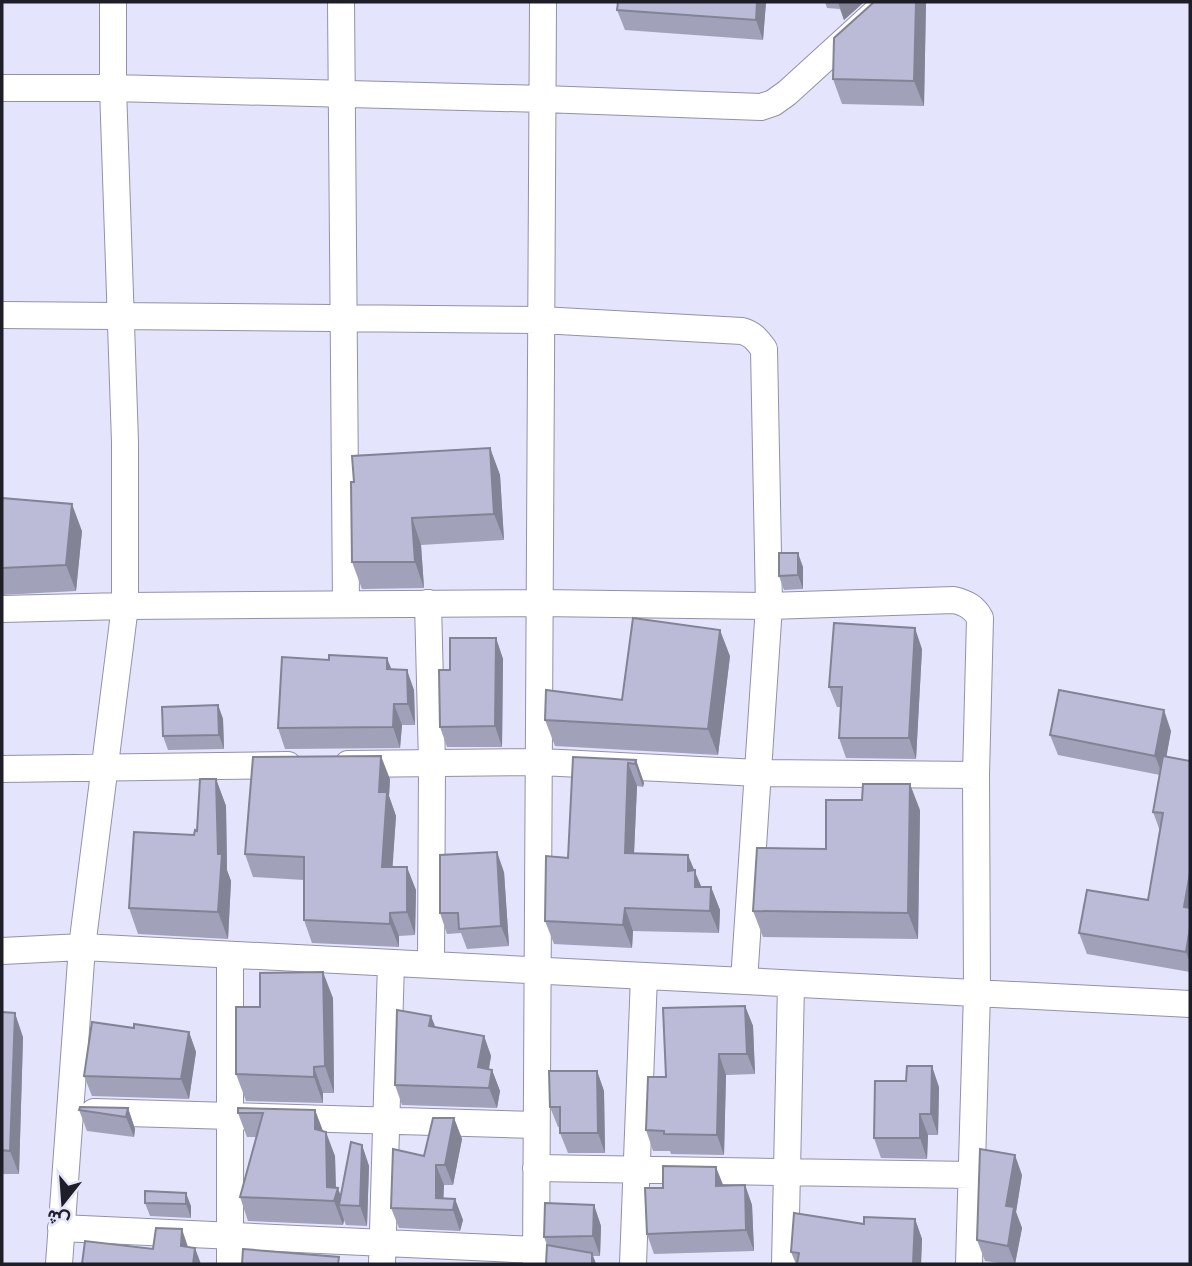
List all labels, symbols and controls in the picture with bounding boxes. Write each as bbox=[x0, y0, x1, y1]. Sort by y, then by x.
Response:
north arrow bbox=[28, 1168, 98, 1238]
text: ش bbox=[43, 1202, 73, 1234]

